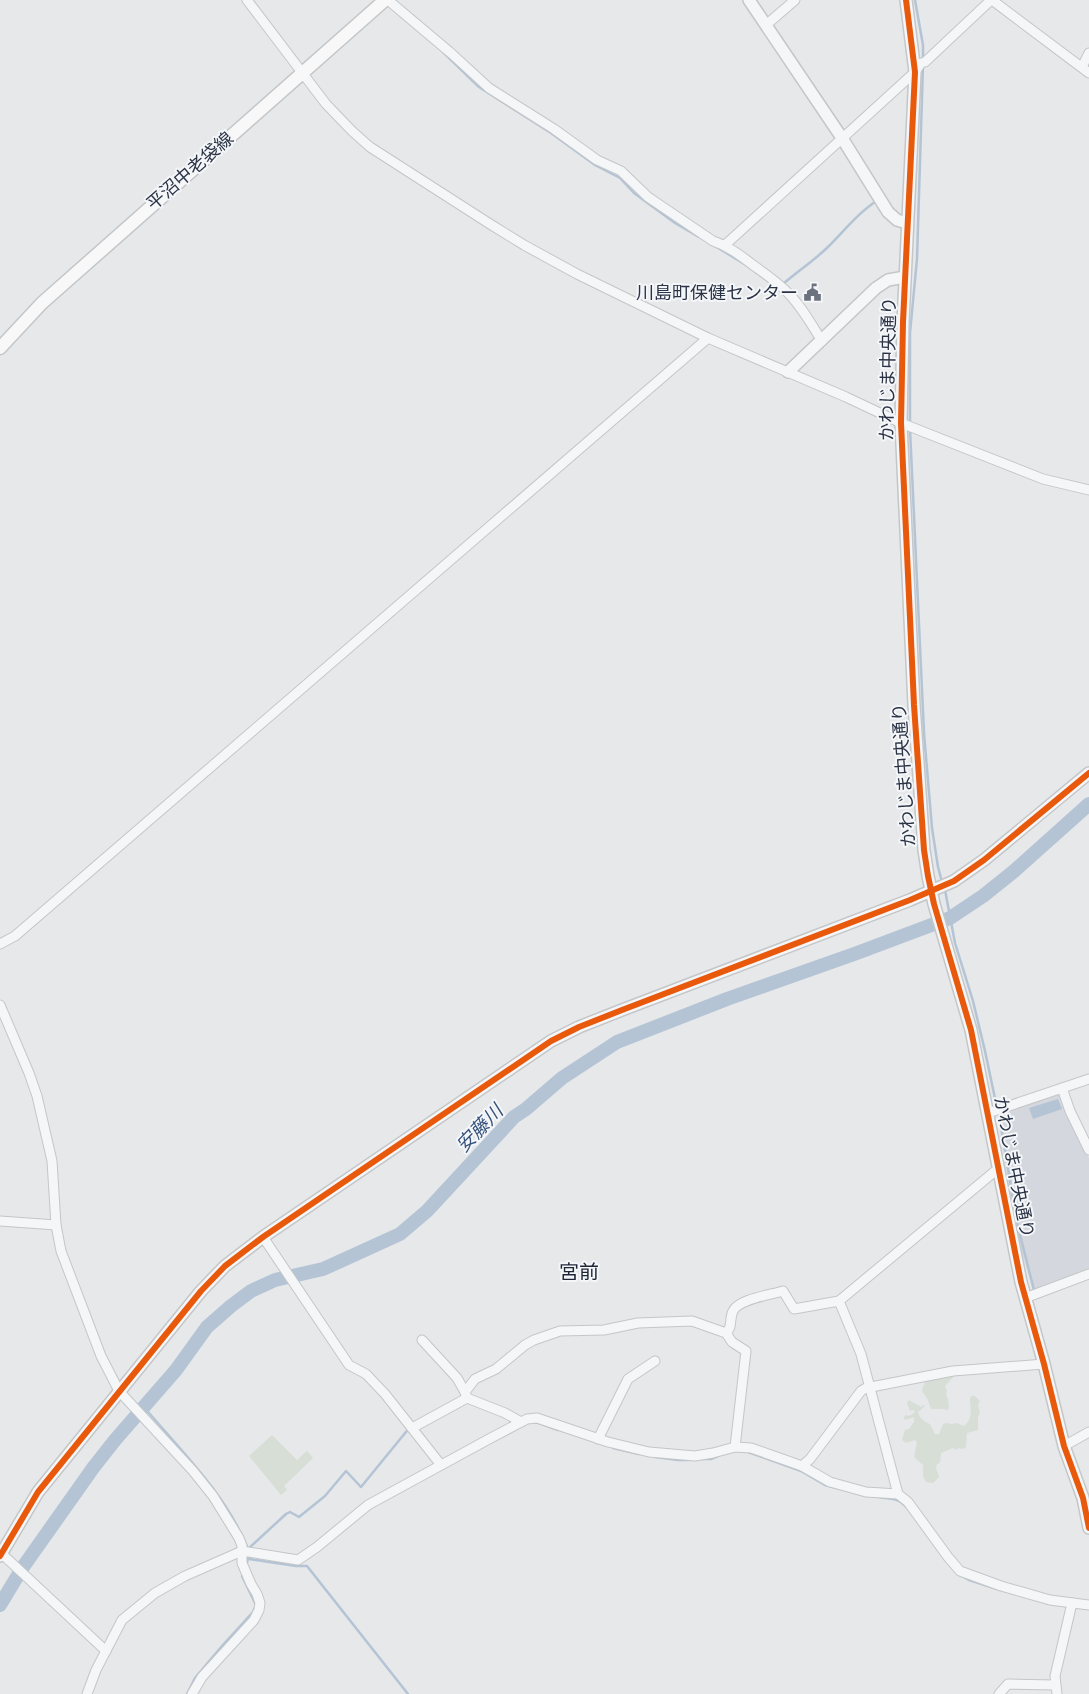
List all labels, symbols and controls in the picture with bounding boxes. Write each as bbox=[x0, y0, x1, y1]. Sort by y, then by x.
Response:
street label: 平沼中老袋線 bbox=[142, 127, 237, 214]
place label: 川島町保健センター bbox=[636, 282, 798, 303]
public building icon: 川島町保健センター bbox=[802, 283, 822, 303]
street label: かわじま中央通り bbox=[876, 297, 899, 441]
street label: かわじま中央通り bbox=[888, 702, 919, 848]
street label: かわじま中央通り bbox=[990, 1094, 1039, 1240]
water label: 安藤川 bbox=[451, 1098, 508, 1156]
district label: 宮前 bbox=[559, 1260, 599, 1284]

